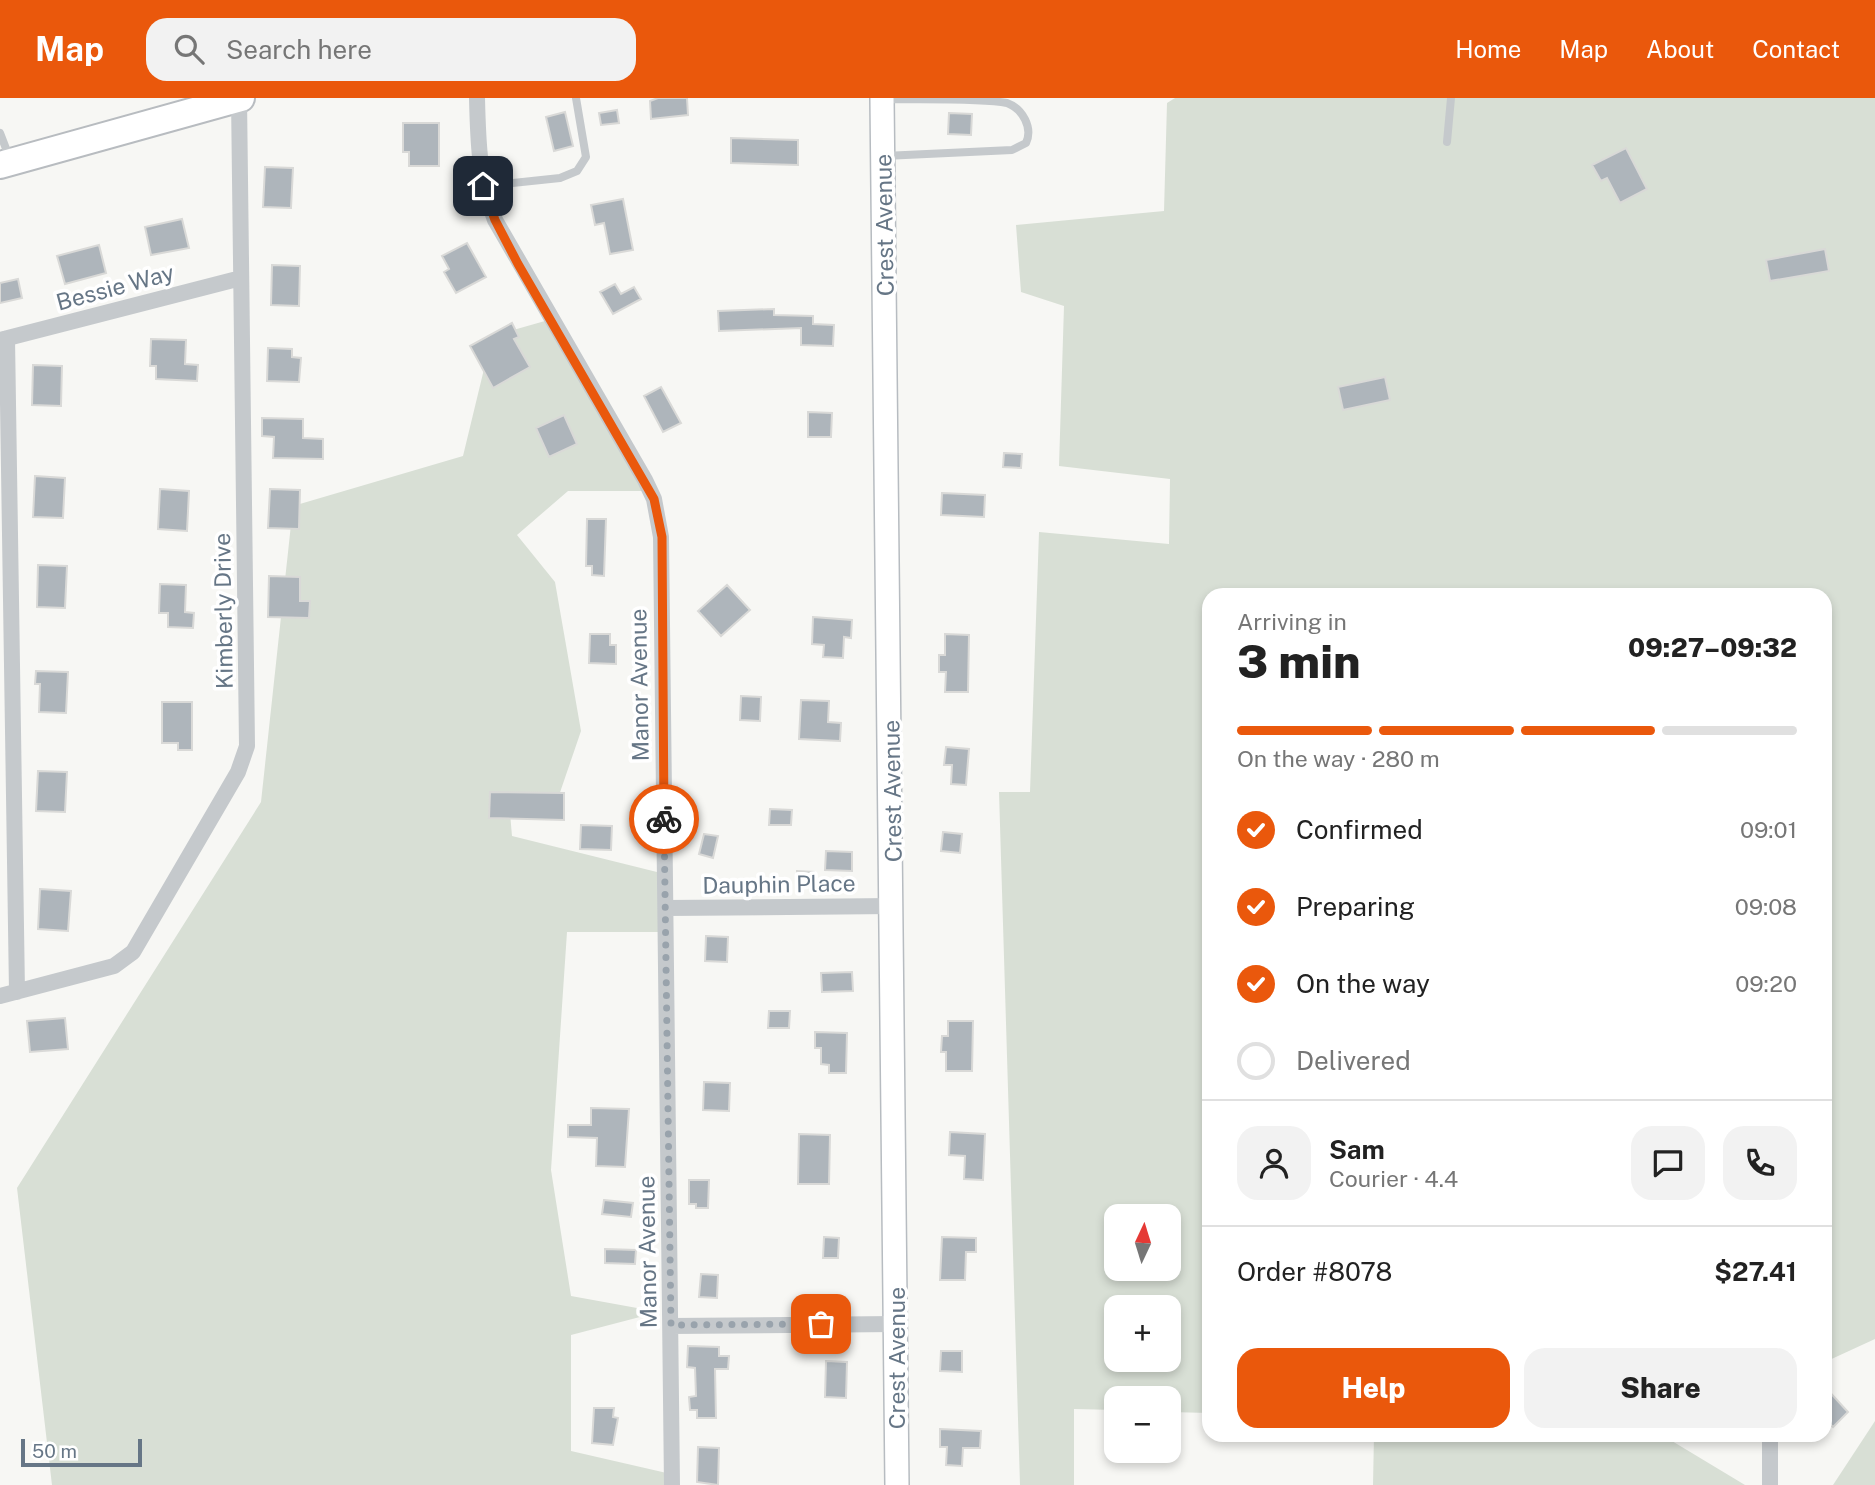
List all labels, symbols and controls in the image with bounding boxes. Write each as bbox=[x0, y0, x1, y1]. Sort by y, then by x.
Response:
search box bbox=[146, 18, 636, 81]
text: Map bbox=[35, 30, 104, 68]
icon: search bbox=[170, 30, 208, 68]
text: Search here bbox=[226, 34, 372, 65]
text: Home bbox=[1455, 35, 1521, 63]
text: Map bbox=[1559, 35, 1608, 63]
text: About bbox=[1646, 35, 1714, 63]
text: Contact bbox=[1752, 35, 1840, 63]
street label: Crest Avenue bbox=[869, 154, 899, 296]
pin bbox=[453, 156, 513, 216]
icon: home bbox=[464, 167, 502, 205]
street label: Bessie Way bbox=[53, 258, 177, 316]
street label: Kimberly Drive bbox=[208, 533, 238, 689]
street label: Manor Avenue bbox=[624, 608, 654, 762]
text: Arriving in bbox=[1237, 608, 1347, 635]
text: 09:27–09:32 bbox=[1628, 632, 1797, 663]
text: 3 min bbox=[1237, 634, 1361, 688]
street label: Crest Avenue bbox=[877, 720, 907, 862]
text: On the way · 280 m bbox=[1237, 745, 1440, 772]
courier bbox=[629, 784, 699, 854]
icon: bike bbox=[645, 800, 683, 838]
icon: check bbox=[1237, 811, 1275, 849]
text: Confirmed bbox=[1296, 814, 1423, 845]
text: 09:01 bbox=[1740, 816, 1797, 843]
street label: Dauphin Place bbox=[702, 869, 856, 899]
icon: check bbox=[1237, 888, 1275, 926]
text: Preparing bbox=[1296, 891, 1415, 922]
text: 09:08 bbox=[1735, 893, 1797, 920]
icon: check bbox=[1237, 965, 1275, 1003]
text: On the way bbox=[1296, 968, 1430, 999]
text: 09:20 bbox=[1735, 970, 1797, 997]
text: Delivered bbox=[1296, 1045, 1411, 1076]
button: person bbox=[1237, 1126, 1311, 1200]
button: chat bbox=[1631, 1126, 1705, 1200]
button: phone bbox=[1723, 1126, 1797, 1200]
text: Sam bbox=[1329, 1134, 1385, 1165]
text: Courier · 4.4 bbox=[1329, 1165, 1458, 1192]
street label: Manor Avenue bbox=[632, 1175, 662, 1329]
north arrow bbox=[1104, 1204, 1181, 1281]
map controls bbox=[1104, 1204, 1181, 1463]
text: Order #8078 bbox=[1237, 1256, 1392, 1287]
text: $27.41 bbox=[1714, 1256, 1797, 1287]
street label: Crest Avenue bbox=[883, 1287, 910, 1429]
pin bbox=[791, 1294, 851, 1354]
button: + bbox=[1104, 1295, 1181, 1372]
icon: bag bbox=[802, 1305, 840, 1343]
button: Help bbox=[1237, 1348, 1510, 1428]
button: Share bbox=[1524, 1348, 1797, 1428]
button: − bbox=[1104, 1386, 1181, 1463]
scale bar bbox=[21, 1436, 142, 1468]
text: 50 m bbox=[32, 1440, 77, 1462]

